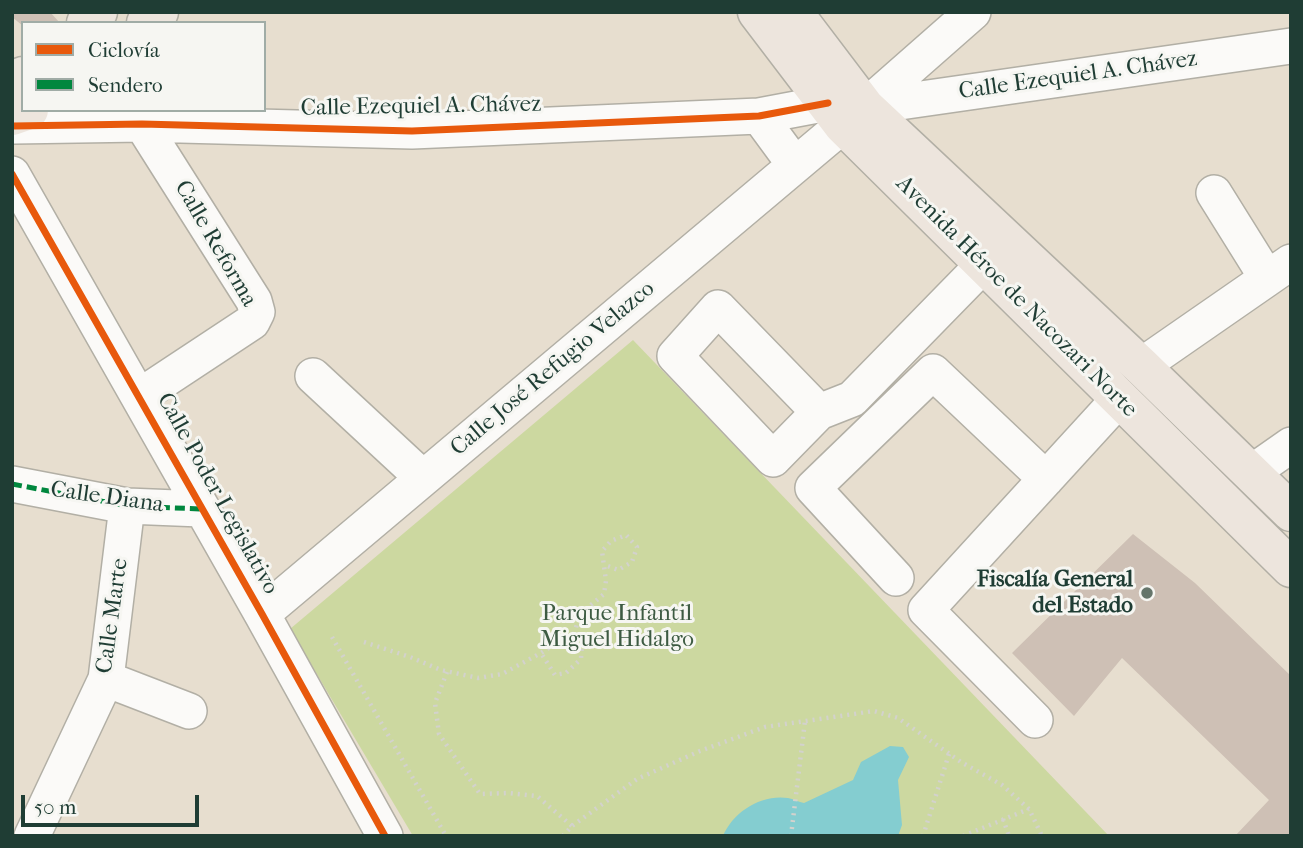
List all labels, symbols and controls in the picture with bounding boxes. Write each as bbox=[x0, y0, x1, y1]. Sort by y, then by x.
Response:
legend bbox=[21, 21, 266, 112]
text: Ciclovía bbox=[88, 38, 160, 62]
street label: Calle Ezequiel A. Chávez bbox=[957, 46, 1199, 106]
text: Sendero bbox=[88, 73, 163, 97]
street label: Calle Ezequiel A. Chávez bbox=[301, 91, 541, 123]
street label: Avenida Héroe de Nacozari Norte bbox=[889, 170, 1143, 424]
street label: Calle Reforma bbox=[168, 176, 262, 312]
street label: Calle José Refugio Velazco bbox=[445, 276, 661, 462]
street label: Calle Poder Legislativo bbox=[150, 389, 284, 599]
street label: Calle Diana bbox=[49, 476, 165, 520]
street label: Calle Marte bbox=[91, 557, 135, 675]
place label: Fiscalía General del Estado bbox=[977, 566, 1133, 620]
marker: Fiscalía General del Estado bbox=[1139, 585, 1155, 601]
park label: Parque Infantil Miguel Hidalgo bbox=[540, 600, 694, 654]
scale bar bbox=[24, 782, 203, 826]
text: 50 m bbox=[34, 795, 77, 819]

